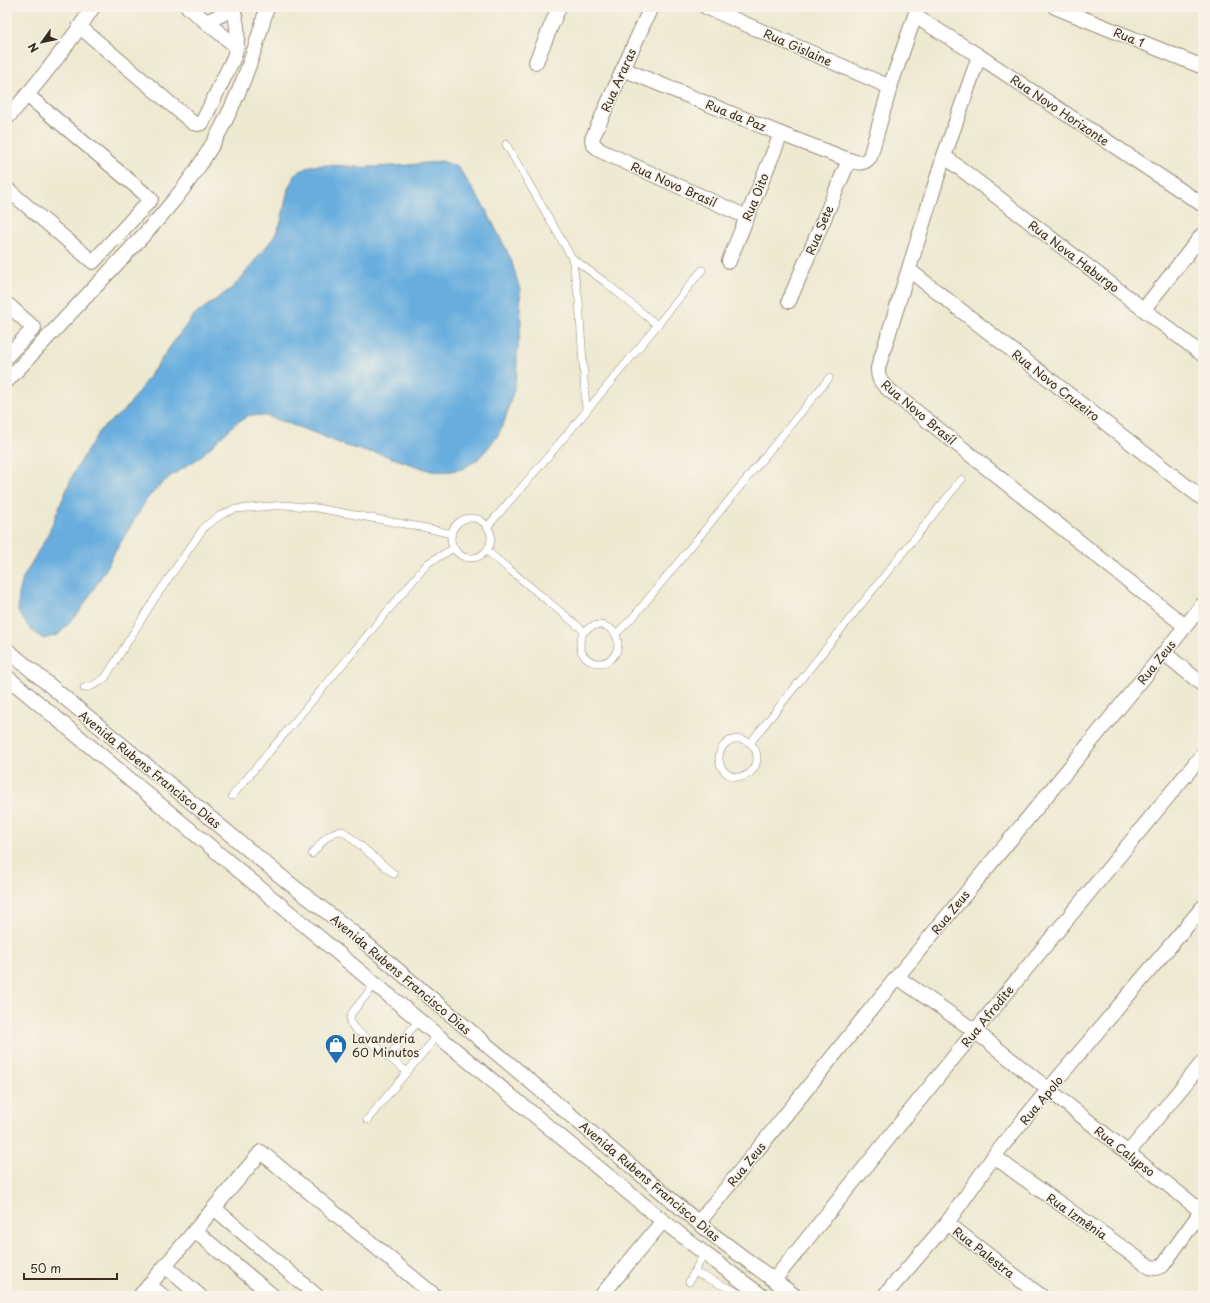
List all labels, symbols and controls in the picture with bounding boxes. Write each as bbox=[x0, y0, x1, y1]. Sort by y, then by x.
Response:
north arrow bbox=[22, 22, 62, 62]
street label: Rua 1 bbox=[1111, 23, 1147, 51]
street label: Rua Gislaine bbox=[761, 24, 835, 70]
text: N bbox=[24, 39, 43, 56]
street label: Rua Araras bbox=[596, 45, 640, 115]
street label: Rua Novo Horizonte bbox=[1007, 70, 1113, 150]
street label: Rua da Paz bbox=[703, 95, 769, 135]
street label: Rua Novo Brasil bbox=[628, 157, 720, 211]
street label: Rua Oito bbox=[737, 170, 773, 224]
street label: Rua Sete bbox=[801, 202, 838, 257]
street label: Rua Nova Haburgo bbox=[1025, 216, 1123, 296]
street label: Rua Novo Cruzeiro bbox=[1008, 345, 1104, 425]
street label: Rua Novo Brasíl bbox=[878, 375, 960, 449]
street label: Rua Zeus bbox=[1133, 636, 1180, 688]
street label: Avenida Rubens Francisco Dias bbox=[75, 706, 226, 833]
street label: Rua Zeus bbox=[927, 886, 974, 938]
street label: Avenida Rubens Francisco Dias bbox=[327, 910, 476, 1039]
street label: Rua Afrodite bbox=[956, 981, 1018, 1051]
place label: Lavanderia 60 Minutos bbox=[352, 1029, 420, 1061]
shop icon: Lavanderia 60 Minutos bbox=[323, 1032, 349, 1065]
street label: Rua Apolo bbox=[1015, 1071, 1067, 1128]
street label: Avenida Rubens Francisco Dias bbox=[576, 1117, 725, 1246]
street label: Rua Calypso bbox=[1091, 1121, 1159, 1181]
street label: Rua Zeus bbox=[723, 1138, 770, 1190]
street label: Rua Izmênia bbox=[1043, 1188, 1112, 1244]
street label: Rua Palestra bbox=[949, 1222, 1019, 1282]
scale bar bbox=[24, 1255, 117, 1281]
text: 50 m bbox=[30, 1259, 61, 1277]

